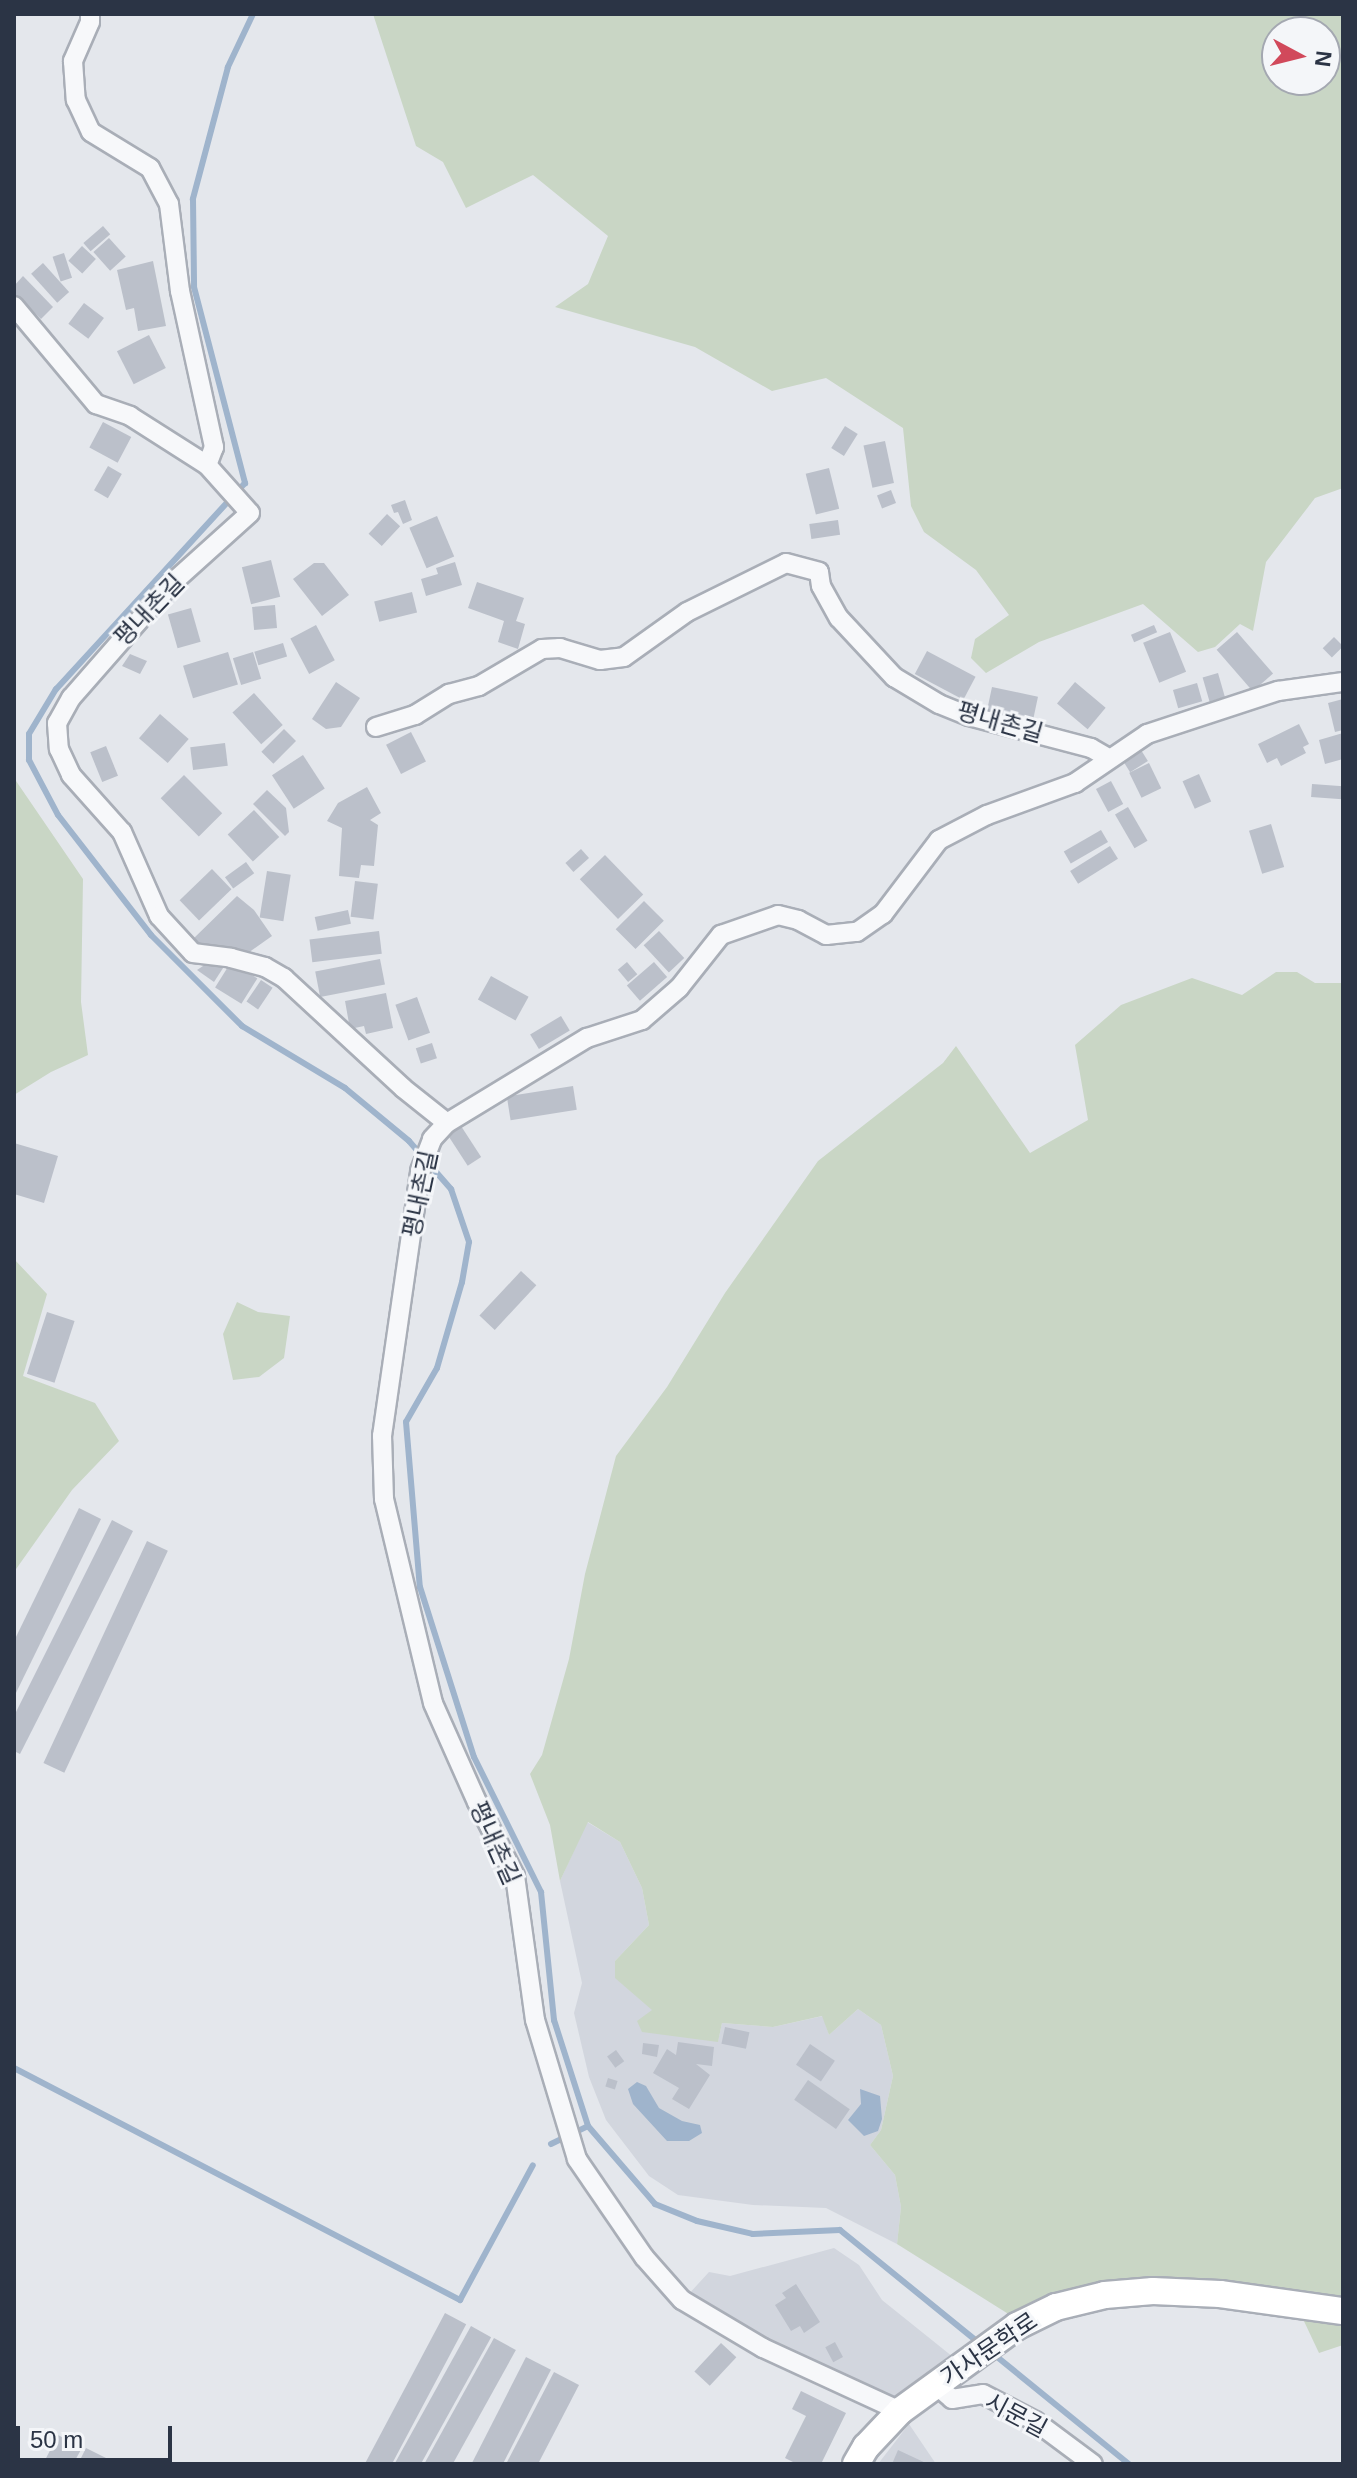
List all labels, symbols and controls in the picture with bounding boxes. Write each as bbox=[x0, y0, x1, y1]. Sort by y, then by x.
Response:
north arrow bbox=[1261, 16, 1341, 96]
text: N bbox=[1310, 49, 1337, 68]
street label: 평내촌길 bbox=[108, 568, 190, 652]
street label: 평내촌길 bbox=[954, 696, 1046, 748]
street label: 평내촌길 bbox=[397, 1148, 443, 1240]
street label: 평내촌길 bbox=[464, 1797, 526, 1889]
street label: 가사문학로 bbox=[935, 2306, 1043, 2392]
street label: 시문길 bbox=[980, 2387, 1052, 2443]
scale bar bbox=[20, 2410, 176, 2460]
text: 50 m bbox=[30, 2426, 83, 2453]

